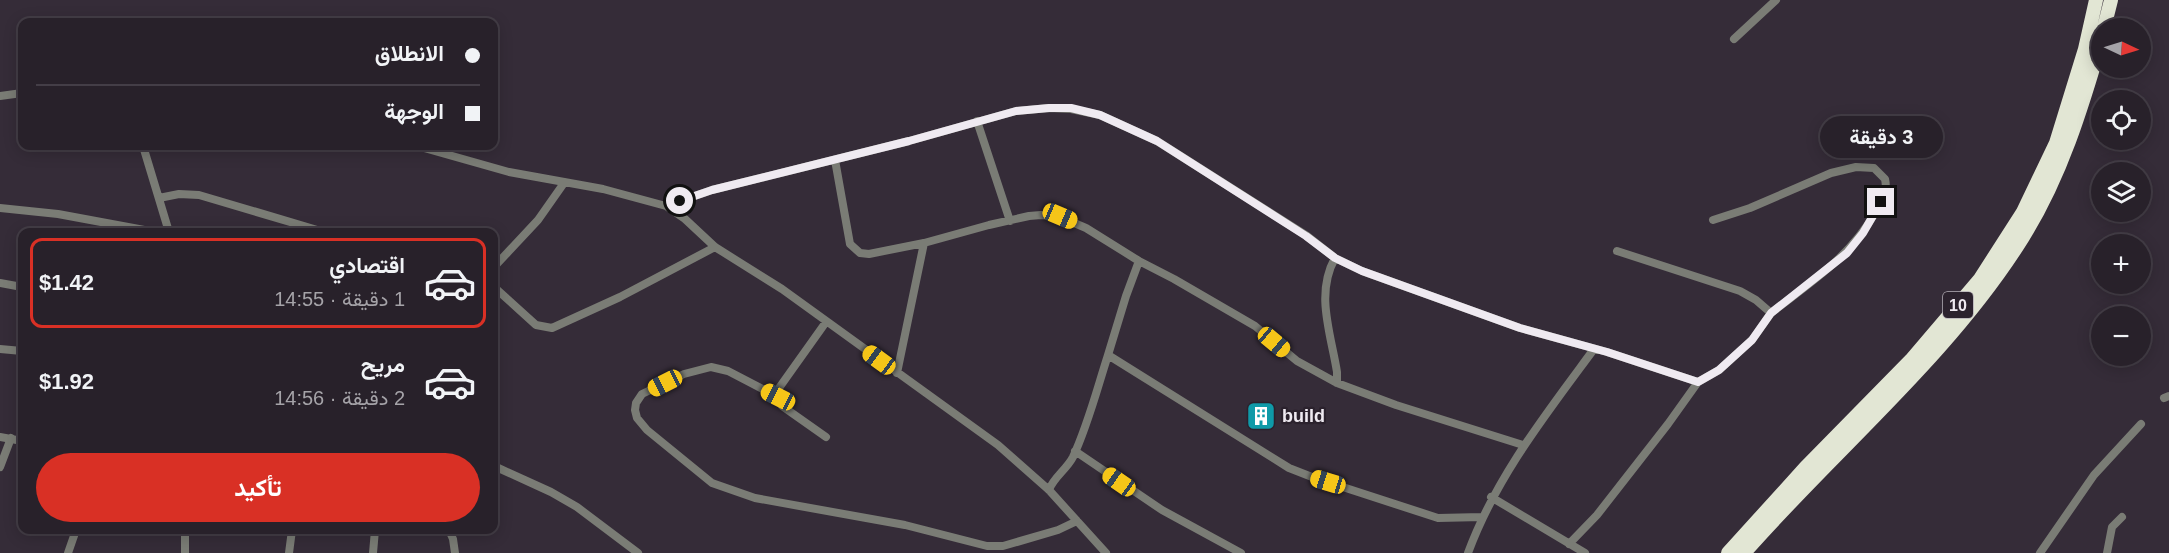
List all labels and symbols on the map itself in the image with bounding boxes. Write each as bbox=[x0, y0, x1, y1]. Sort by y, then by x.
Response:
north arrow bbox=[2091, 18, 2151, 78]
callout: 3 دقيقة bbox=[1820, 115, 1942, 157]
route start bbox=[666, 187, 693, 214]
route end bbox=[1867, 188, 1894, 215]
car bbox=[1040, 201, 1080, 231]
road number: 10 bbox=[1943, 292, 1973, 318]
car bbox=[1254, 324, 1294, 360]
car bbox=[859, 342, 899, 378]
car bbox=[645, 367, 685, 399]
car bbox=[758, 381, 798, 413]
building icon: build bbox=[1245, 400, 1277, 432]
place label: build bbox=[1282, 406, 1325, 426]
car bbox=[1099, 464, 1139, 500]
car bbox=[1308, 468, 1348, 496]

